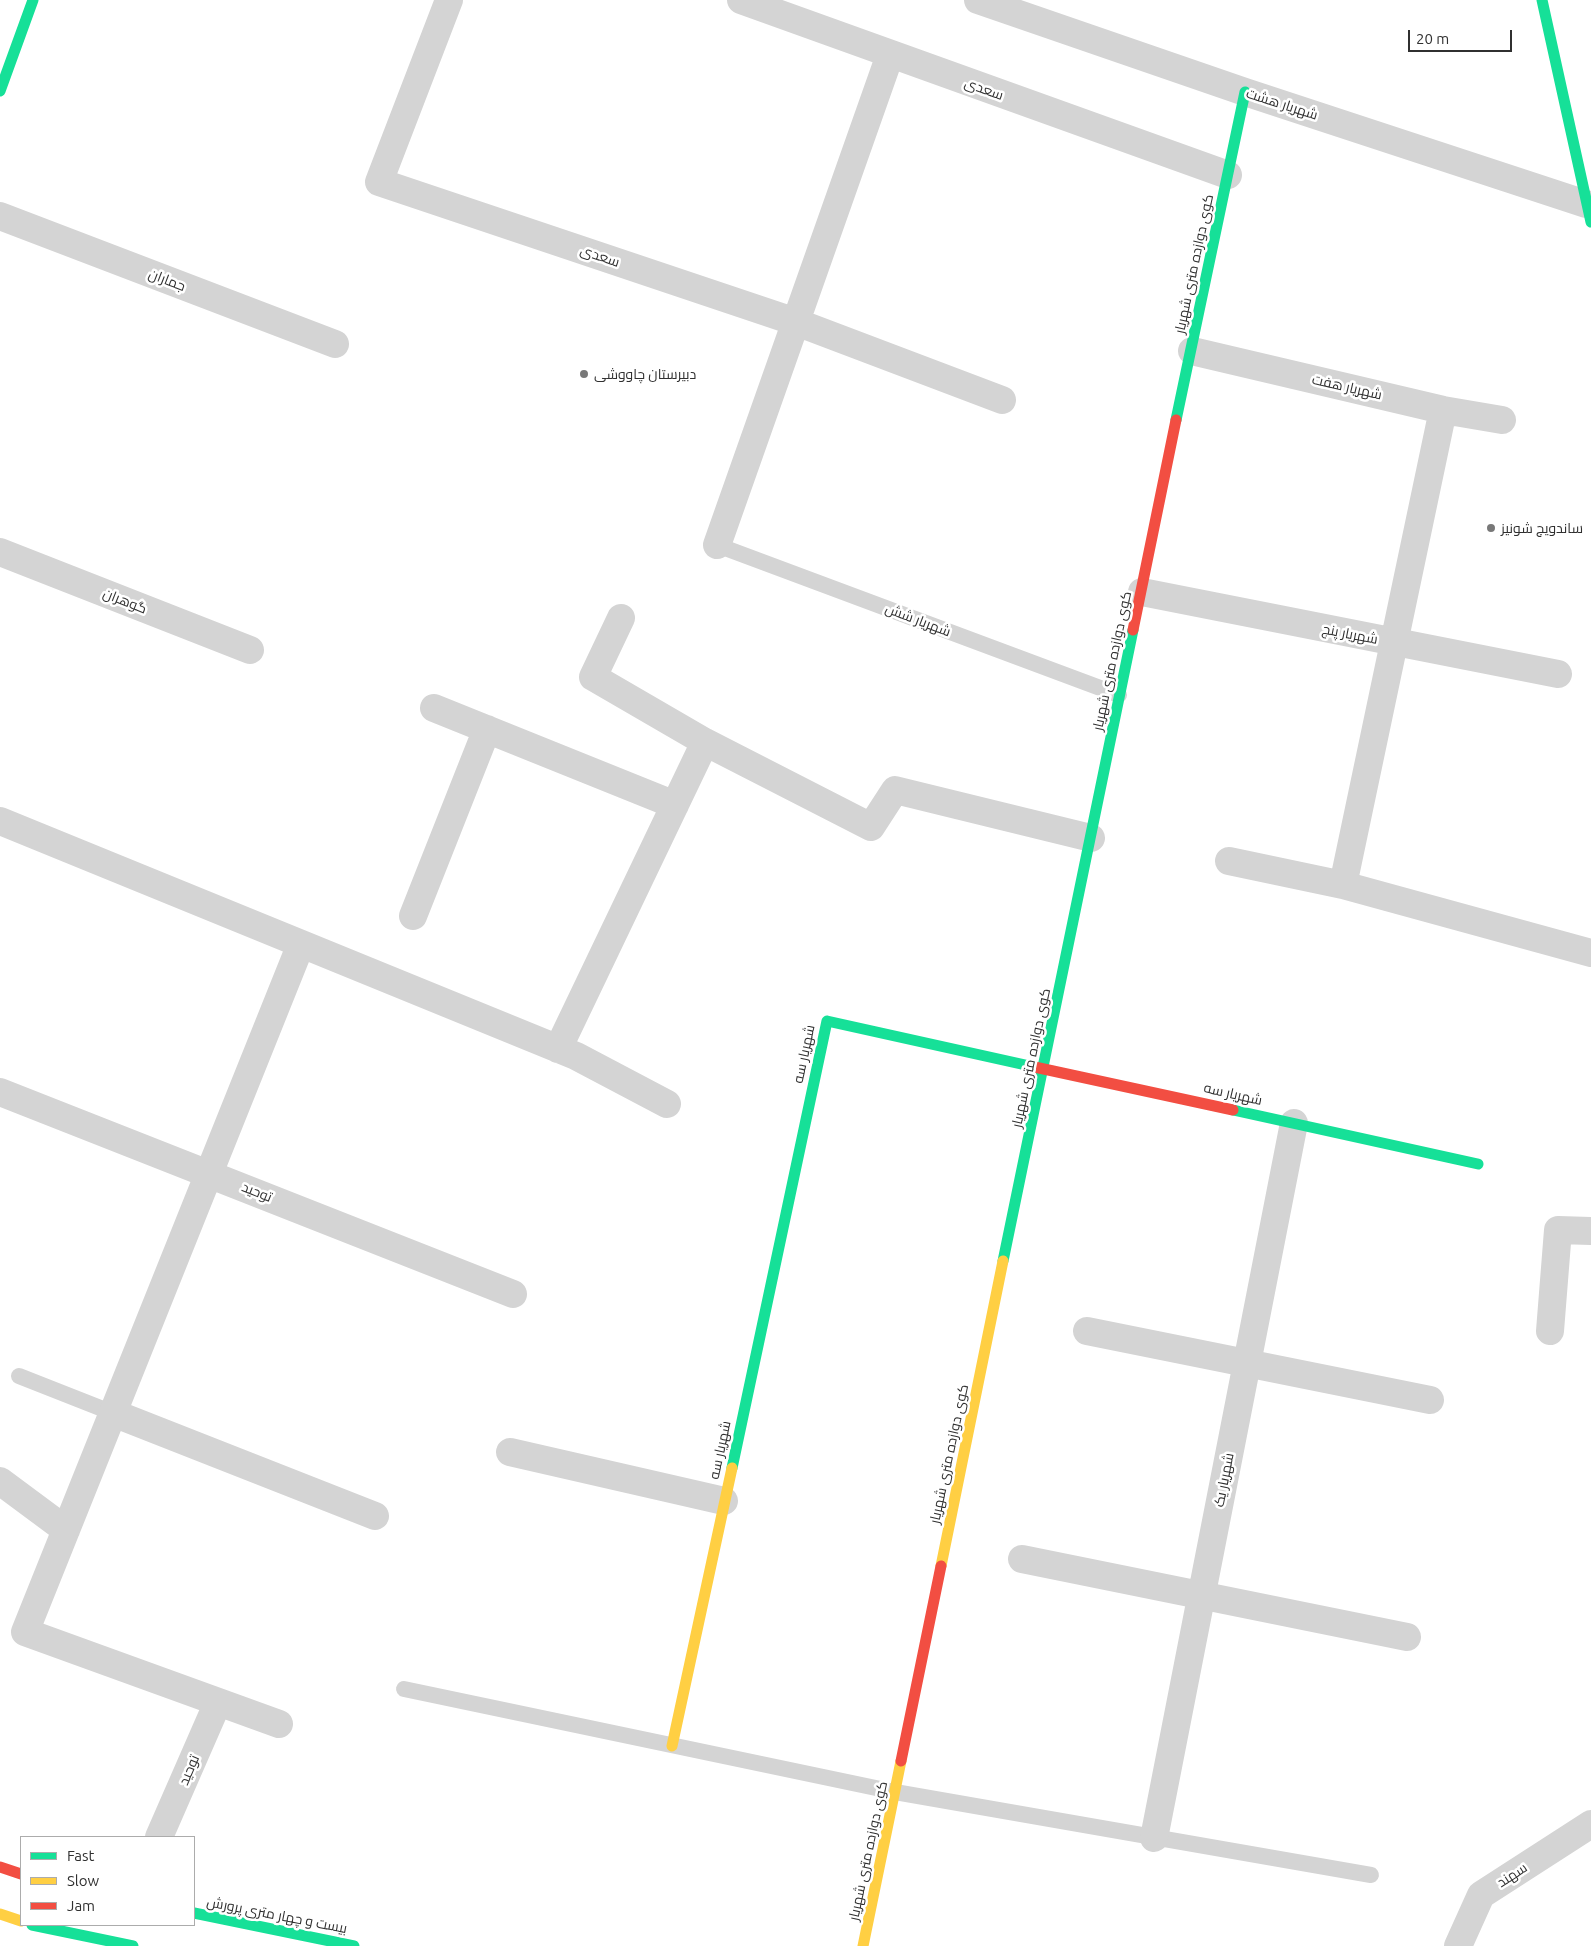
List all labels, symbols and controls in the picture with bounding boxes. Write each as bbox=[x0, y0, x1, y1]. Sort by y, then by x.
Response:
scale bar bbox=[1411, 20, 1515, 52]
text: 20 m bbox=[1416, 30, 1449, 47]
street label: سعدی bbox=[962, 74, 1006, 104]
street label: شهریار هشت bbox=[1244, 85, 1320, 123]
street label: کوی دوازده متری شهریار bbox=[1171, 193, 1217, 335]
street label: سعدی bbox=[578, 241, 622, 271]
street label: جماران bbox=[146, 265, 188, 295]
place label: دبیرستان چاووشی bbox=[594, 366, 696, 382]
marker: دبیرستان چاووشی bbox=[578, 368, 590, 380]
street label: شهریار هفت bbox=[1310, 371, 1384, 403]
place label: ساندویچ شونیز bbox=[1501, 520, 1583, 536]
marker: ساندویچ شونیز bbox=[1485, 522, 1497, 534]
street label: گوهران bbox=[101, 585, 149, 617]
street label: کوی دوازده متری شهریار bbox=[1089, 590, 1135, 732]
street label: شهریار شش bbox=[883, 600, 953, 640]
street label: شهریار پنج bbox=[1321, 620, 1379, 648]
street label: کوی دوازده متری شهریار bbox=[1008, 987, 1054, 1129]
street label: شهریار سه bbox=[790, 1023, 818, 1085]
street label: شهریار سه bbox=[1202, 1079, 1264, 1109]
street label: توحید bbox=[239, 1178, 275, 1206]
street label: کوی دوازده متری شهریار bbox=[926, 1383, 972, 1525]
street label: شهریار سه bbox=[706, 1419, 734, 1481]
street label: شهریار یک bbox=[1211, 1451, 1237, 1509]
street label: توحید bbox=[175, 1752, 203, 1788]
street label: کوی دوازده متری شهریار bbox=[845, 1780, 891, 1922]
legend bbox=[20, 1836, 195, 1926]
text: Fast bbox=[67, 1847, 94, 1864]
street label: سهند bbox=[1494, 1859, 1530, 1891]
text: Slow bbox=[67, 1872, 99, 1889]
street label: بیست و چهار متری پرورش bbox=[205, 1893, 349, 1937]
text: Jam bbox=[67, 1897, 95, 1914]

